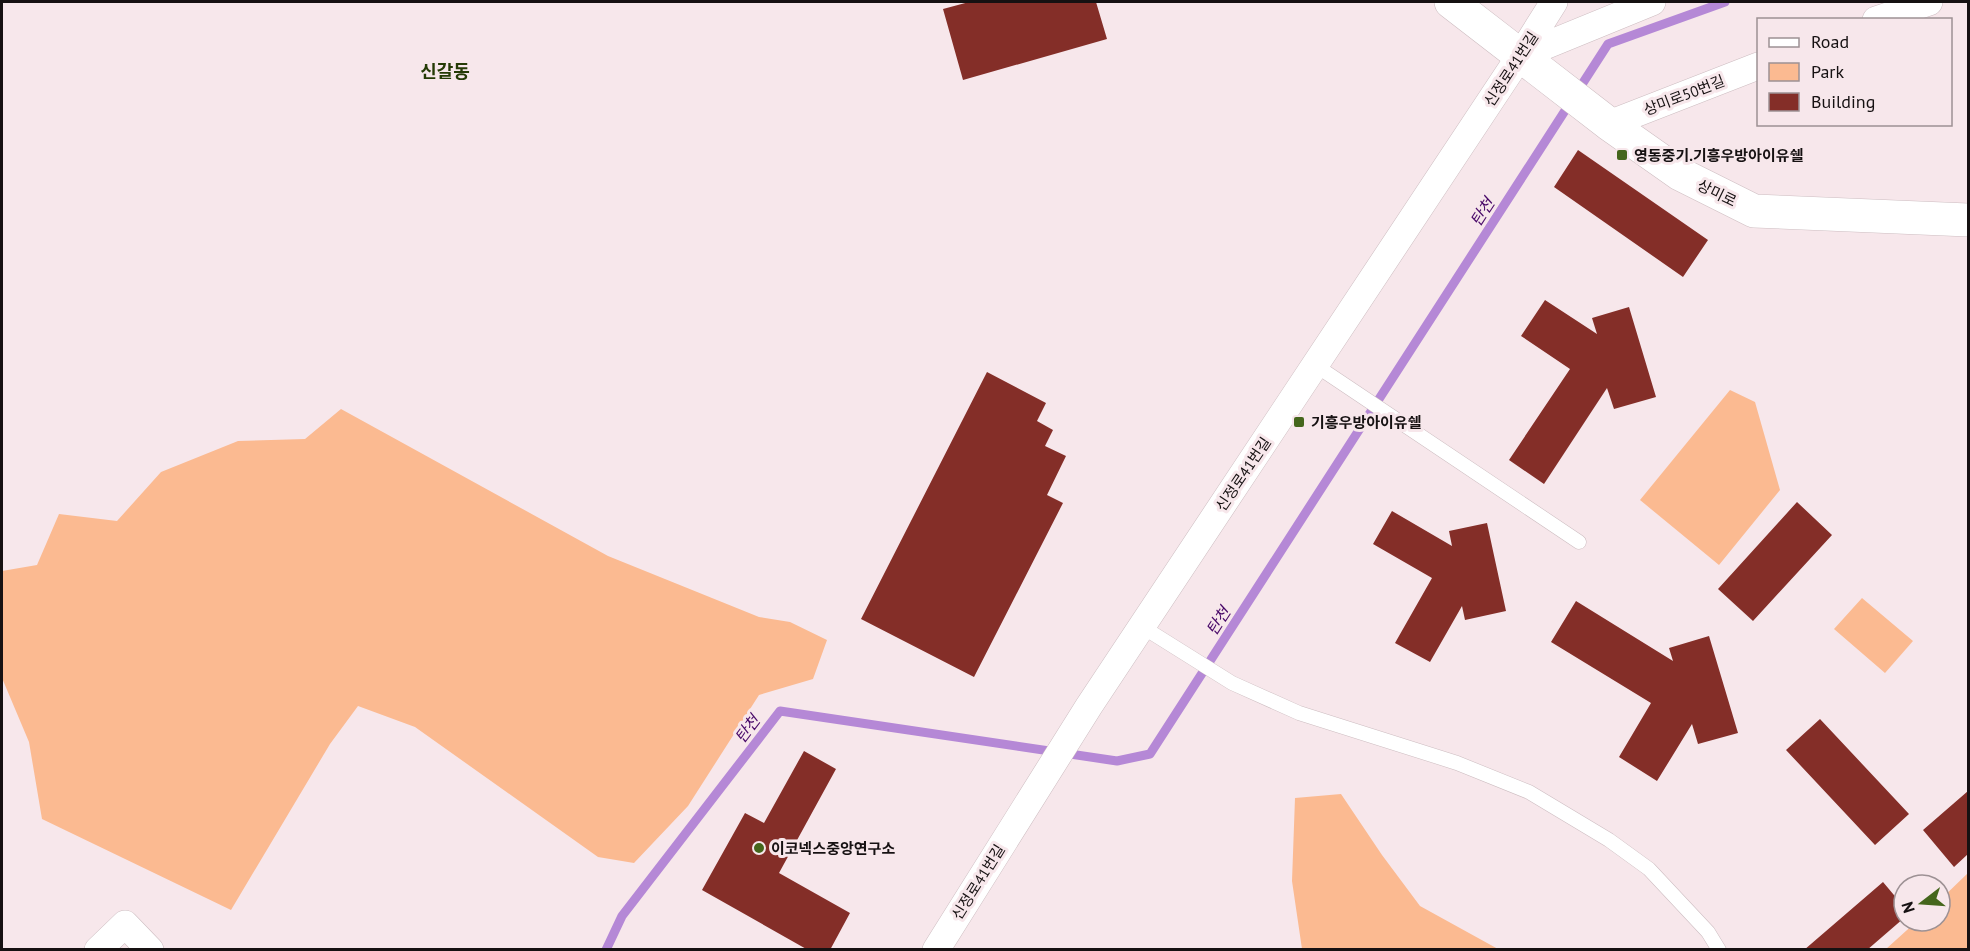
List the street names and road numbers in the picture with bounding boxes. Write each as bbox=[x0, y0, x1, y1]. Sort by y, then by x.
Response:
street label: 신정로41번길 bbox=[1480, 28, 1542, 110]
street label: 상미로50번길 bbox=[1641, 71, 1727, 119]
street label: 상미로 bbox=[1694, 175, 1740, 211]
street label: 신정로41번길 bbox=[1211, 433, 1275, 515]
street label: 신정로41번길 bbox=[947, 841, 1009, 923]

